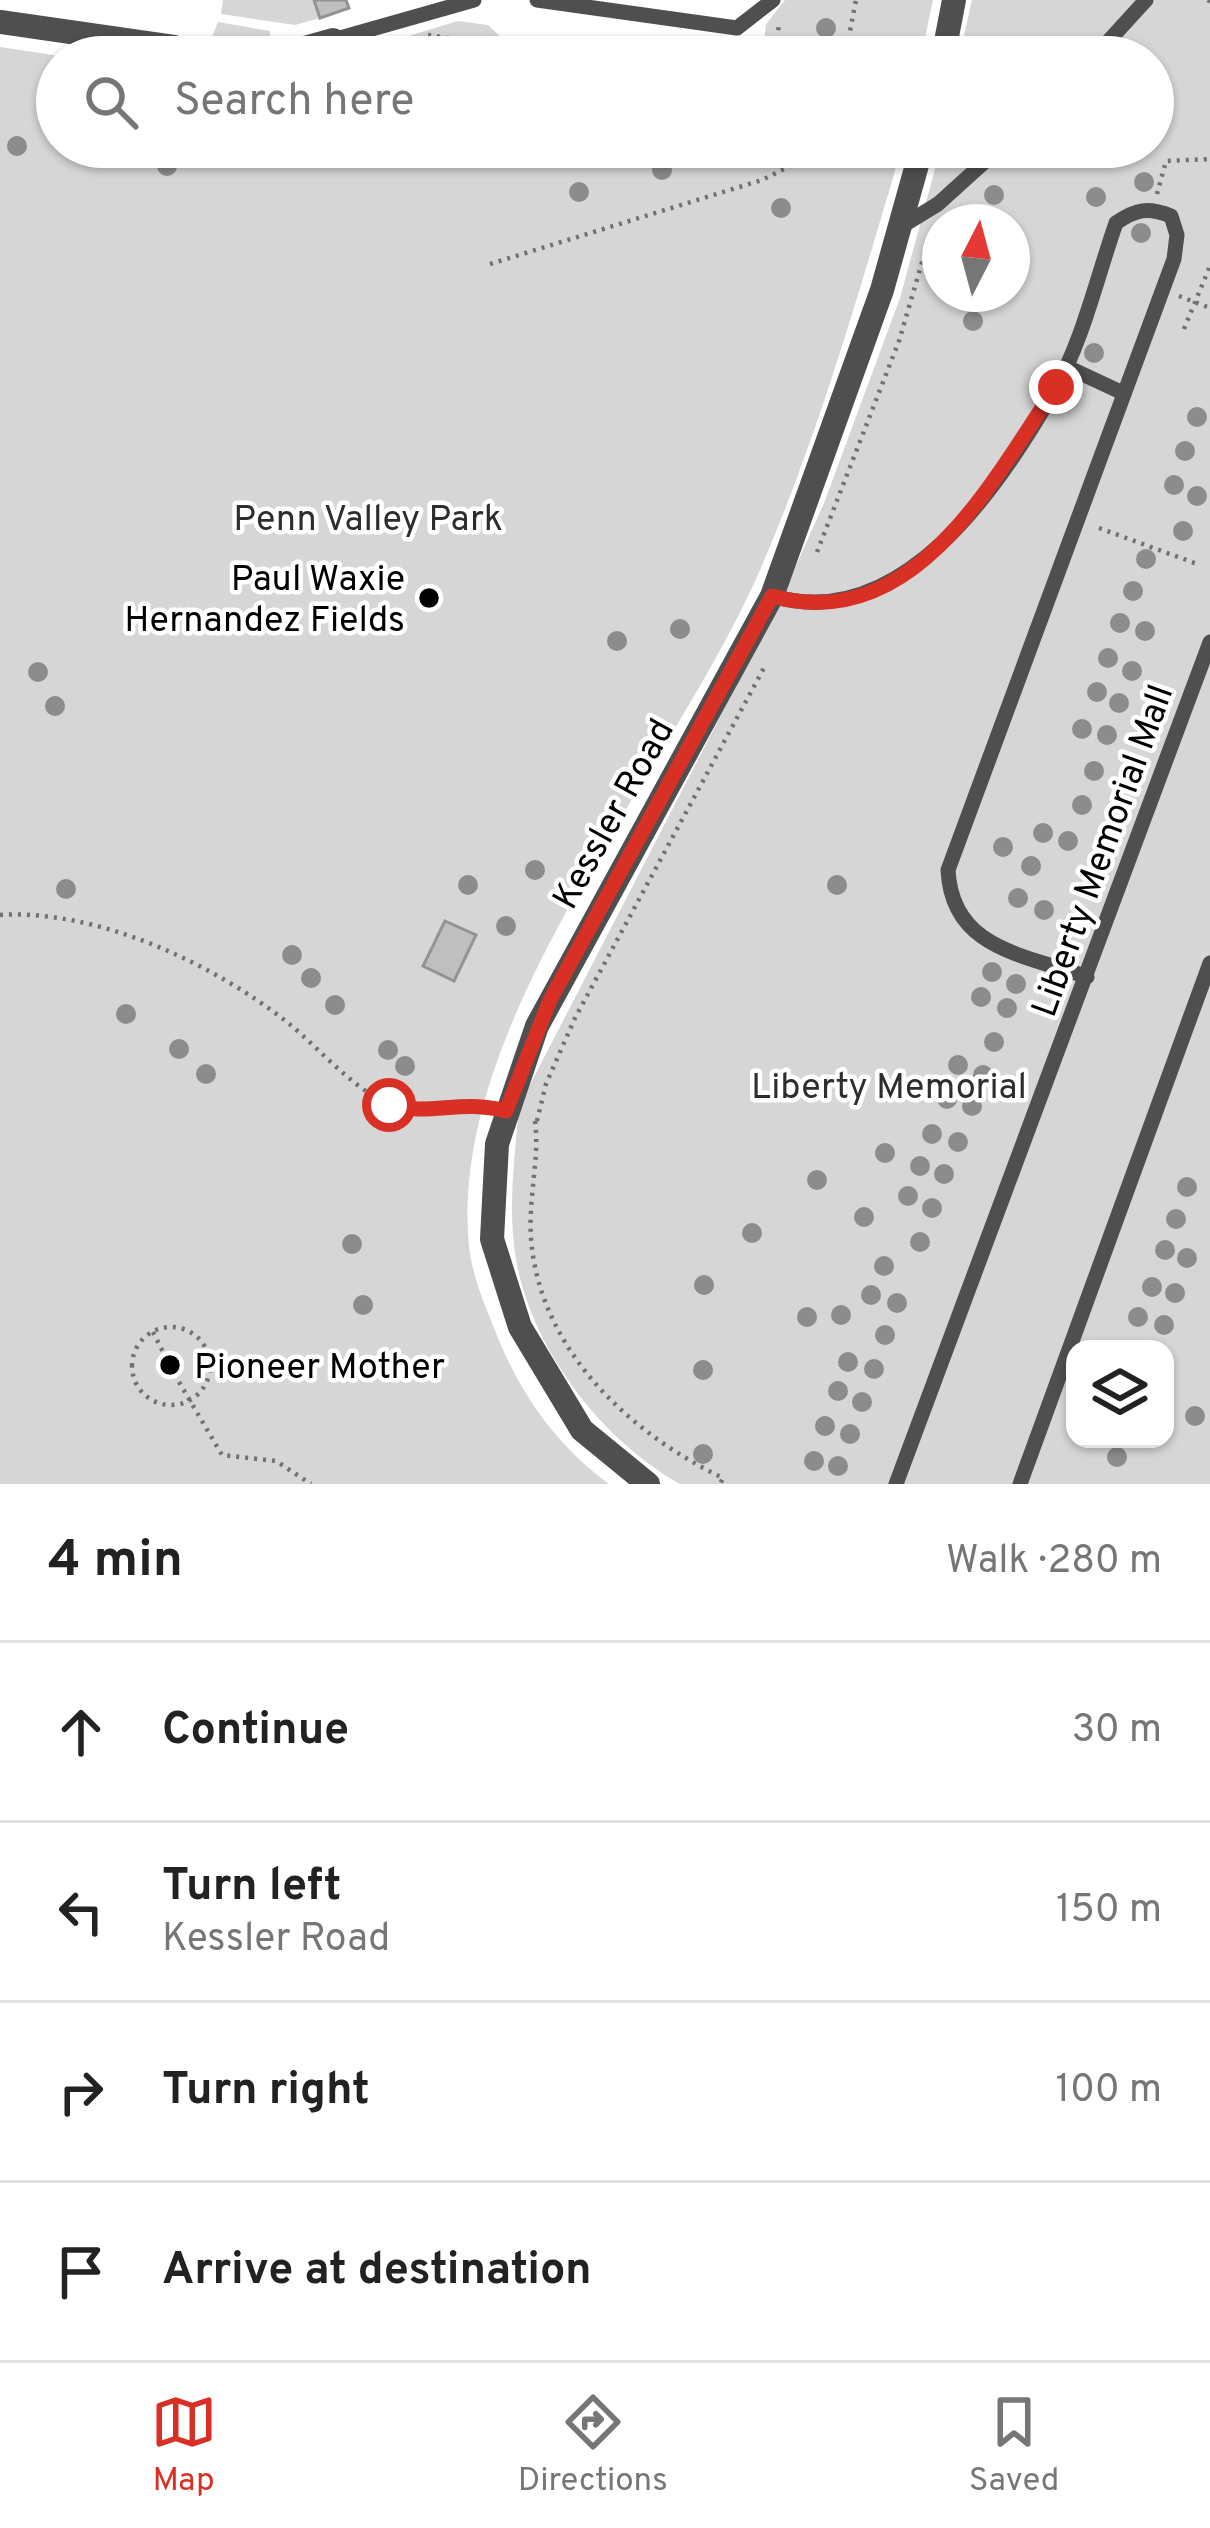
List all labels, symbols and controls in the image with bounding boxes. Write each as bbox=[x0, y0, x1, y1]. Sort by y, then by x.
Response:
search box bbox=[36, 36, 1174, 168]
icon: search bbox=[78, 69, 144, 135]
text: Search here bbox=[174, 74, 414, 131]
north arrow bbox=[922, 204, 1030, 312]
route end bbox=[1029, 360, 1083, 414]
park label: Penn Valley Park bbox=[233, 498, 503, 544]
place label: Paul Waxie Hernandez Fields bbox=[124, 558, 405, 645]
marker: Paul Waxie Hernandez Fields bbox=[416, 585, 442, 611]
street label: Liberty Memorial Mall bbox=[1023, 679, 1186, 1024]
street label: Kessler Road bbox=[544, 712, 687, 918]
park label: Liberty Memorial bbox=[751, 1066, 1027, 1112]
route start bbox=[362, 1078, 416, 1132]
map controls bbox=[1066, 1340, 1174, 1448]
button: layers bbox=[1066, 1340, 1174, 1448]
place label: Pioneer Mother bbox=[194, 1346, 445, 1392]
marker: Pioneer Mother bbox=[157, 1352, 183, 1378]
text: 4 min bbox=[48, 1530, 183, 1595]
text: Walk · 280 m bbox=[946, 1538, 1162, 1587]
icon: ahead bbox=[48, 1699, 114, 1765]
text: Continue bbox=[162, 1703, 349, 1760]
text: 30 m bbox=[1072, 1707, 1162, 1756]
text: Turn left bbox=[162, 1859, 341, 1916]
icon: left bbox=[48, 1879, 114, 1945]
text: 150 m bbox=[1056, 1887, 1162, 1936]
text: Kessler Road bbox=[162, 1916, 390, 1965]
icon: right bbox=[48, 2059, 114, 2125]
text: Turn right bbox=[162, 2063, 370, 2120]
text: 100 m bbox=[1055, 2067, 1162, 2116]
icon: arrive bbox=[48, 2239, 114, 2305]
text: Arrive at destination bbox=[162, 2243, 592, 2300]
tab: Map bbox=[151, 2389, 217, 2503]
tab: Directions bbox=[518, 2389, 668, 2503]
tab: Saved bbox=[969, 2389, 1059, 2503]

